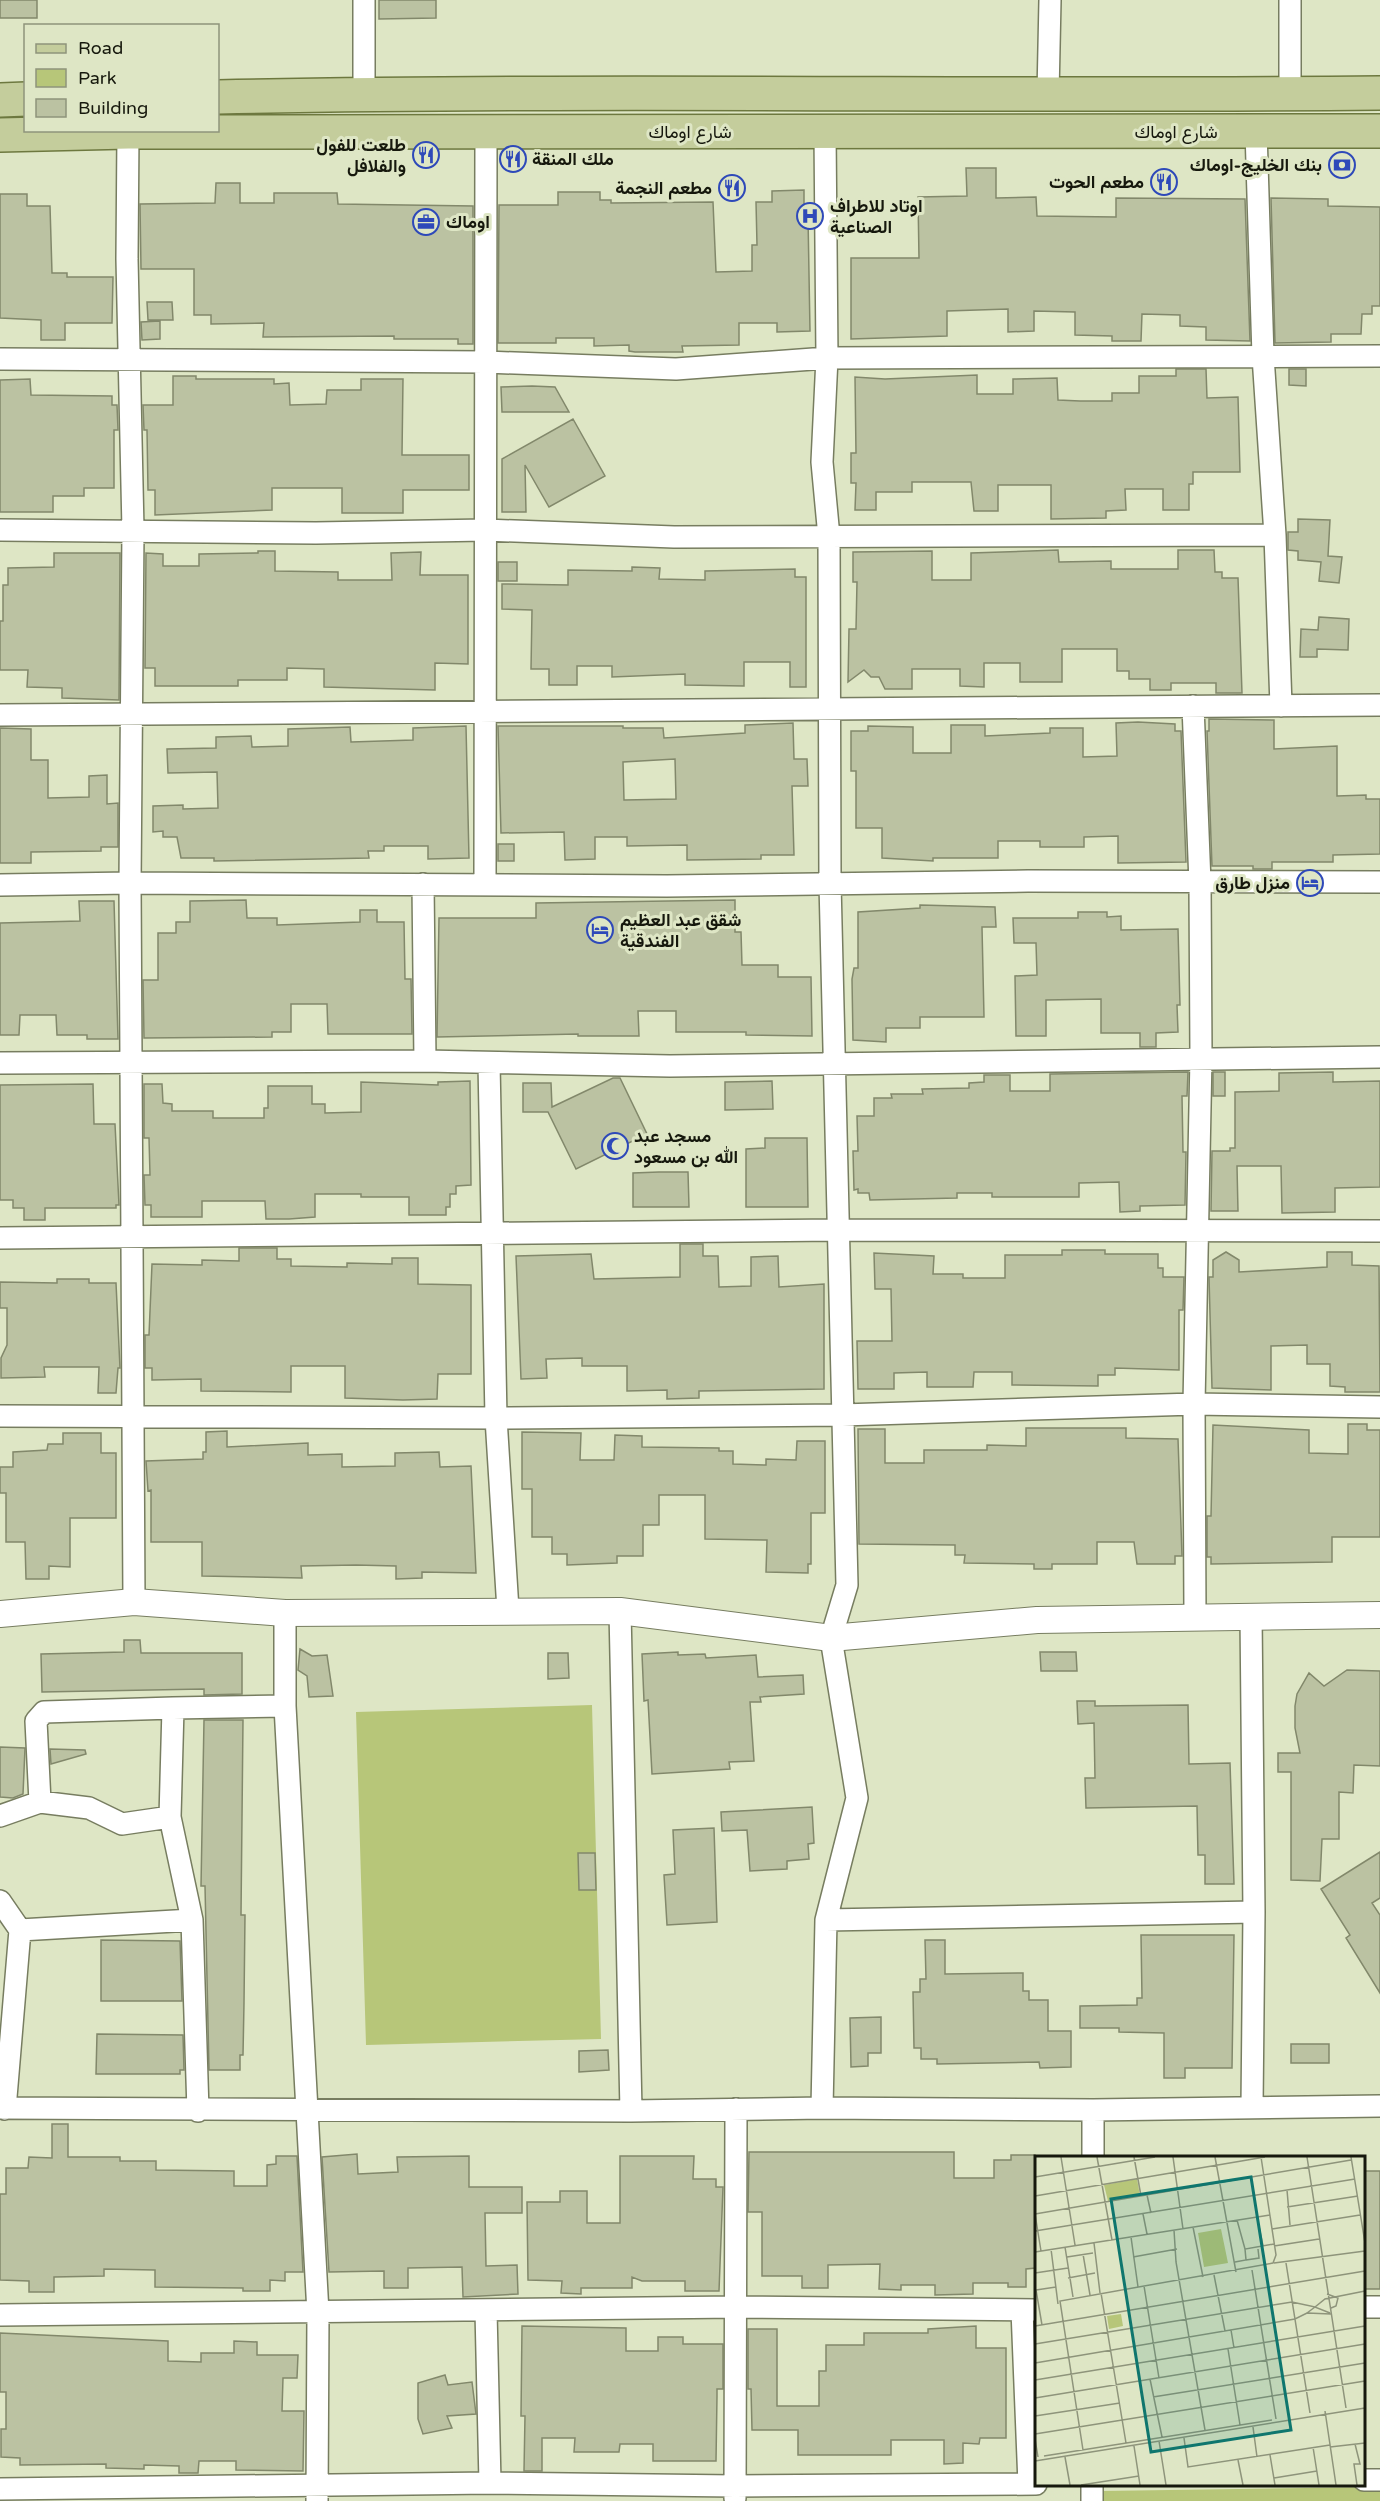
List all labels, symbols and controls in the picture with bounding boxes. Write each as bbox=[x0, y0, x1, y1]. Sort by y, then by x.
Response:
legend bbox=[24, 24, 219, 132]
text: Road bbox=[78, 37, 123, 59]
text: Park bbox=[78, 67, 117, 89]
text: Building bbox=[78, 97, 148, 119]
street label: شارع اوماك bbox=[648, 121, 732, 144]
street label: شارع اوماك bbox=[1134, 121, 1218, 144]
place label: طلعت للفول والفلافل bbox=[316, 134, 406, 177]
restaurant icon: طلعت للفول والفلافل bbox=[411, 140, 441, 170]
restaurant icon: ملك المنقة bbox=[498, 144, 528, 174]
place label: ملك المنقة bbox=[532, 148, 614, 170]
bank icon: بنك الخليج-اوماك bbox=[1327, 150, 1357, 180]
place label: بنك الخليج-اوماك bbox=[1190, 154, 1322, 177]
restaurant icon: مطعم الحوت bbox=[1149, 167, 1179, 197]
place label: مطعم الحوت bbox=[1049, 171, 1144, 194]
restaurant icon: مطعم النجمة bbox=[717, 173, 747, 203]
place label: مطعم النجمة bbox=[615, 177, 712, 200]
place label: اوتاد للاطراف الصناعية bbox=[830, 195, 923, 238]
hospital icon: اوتاد للاطراف الصناعية bbox=[795, 201, 825, 231]
office icon: اوماك bbox=[411, 207, 441, 237]
place label: اوماك bbox=[446, 211, 490, 233]
hotel icon: منزل طارق bbox=[1295, 868, 1325, 898]
place label: منزل طارق bbox=[1215, 872, 1290, 894]
place label: شقق عبد العظيم الفندقية bbox=[620, 909, 741, 952]
hotel icon: شقق عبد العظيم الفندقية bbox=[585, 915, 615, 945]
place label: مسجد عبد الله بن مسعود bbox=[634, 1125, 738, 1168]
mosque icon: مسجد عبد الله بن مسعود bbox=[600, 1131, 630, 1161]
inset map bbox=[1035, 2156, 1365, 2486]

